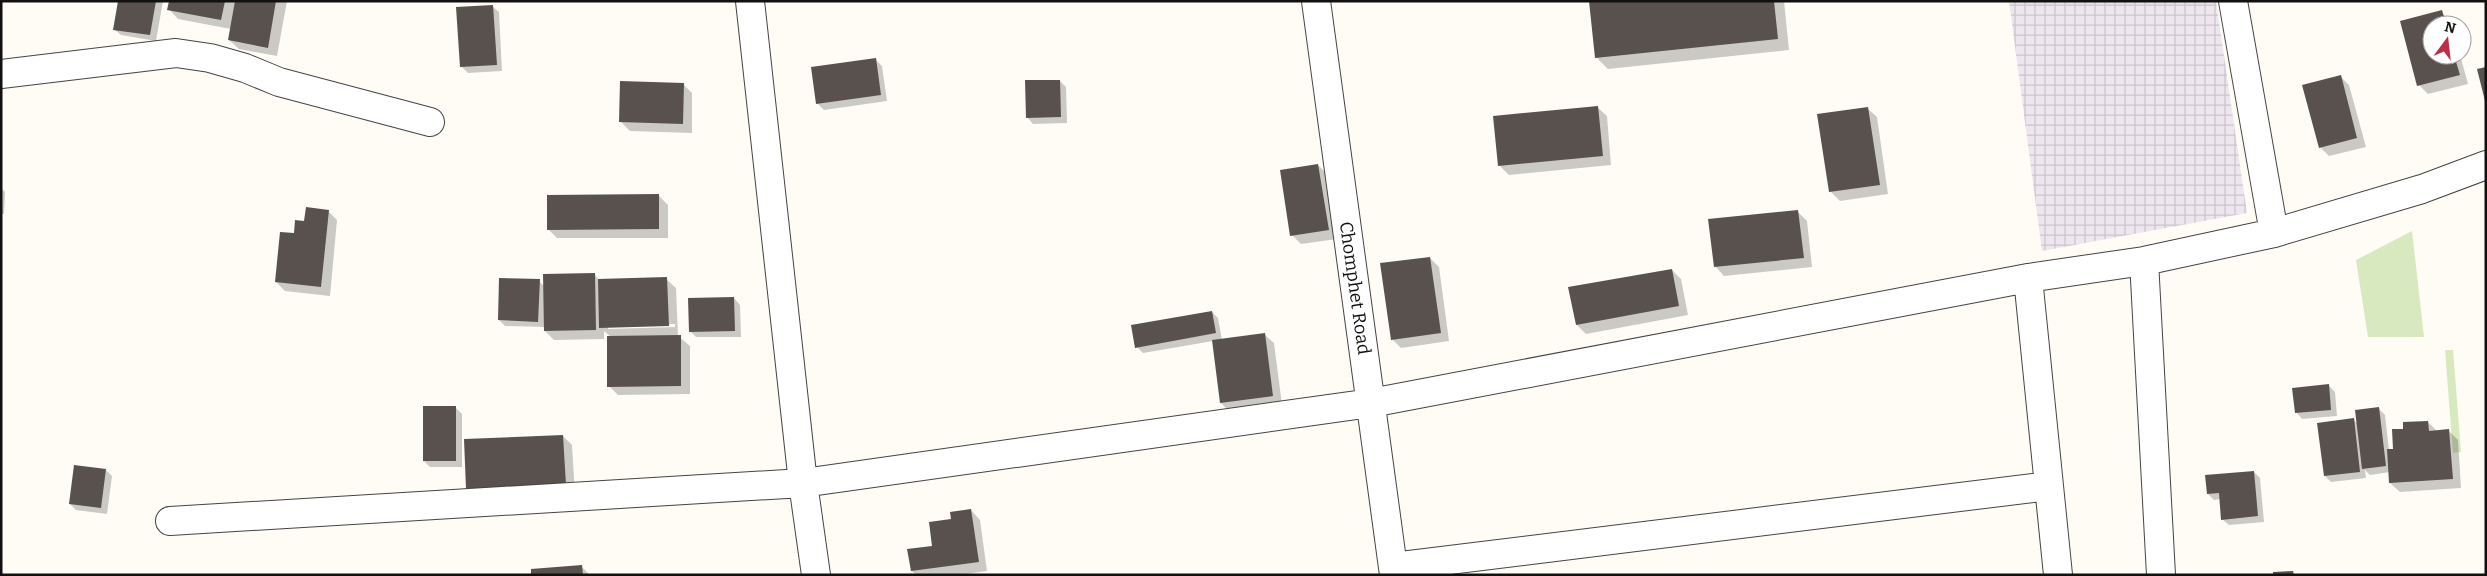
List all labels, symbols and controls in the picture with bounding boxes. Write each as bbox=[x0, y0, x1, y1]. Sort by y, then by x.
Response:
north arrow bbox=[2422, 15, 2472, 65]
text: N bbox=[2443, 18, 2458, 38]
street label: Chomphet Road bbox=[1335, 220, 1375, 356]

